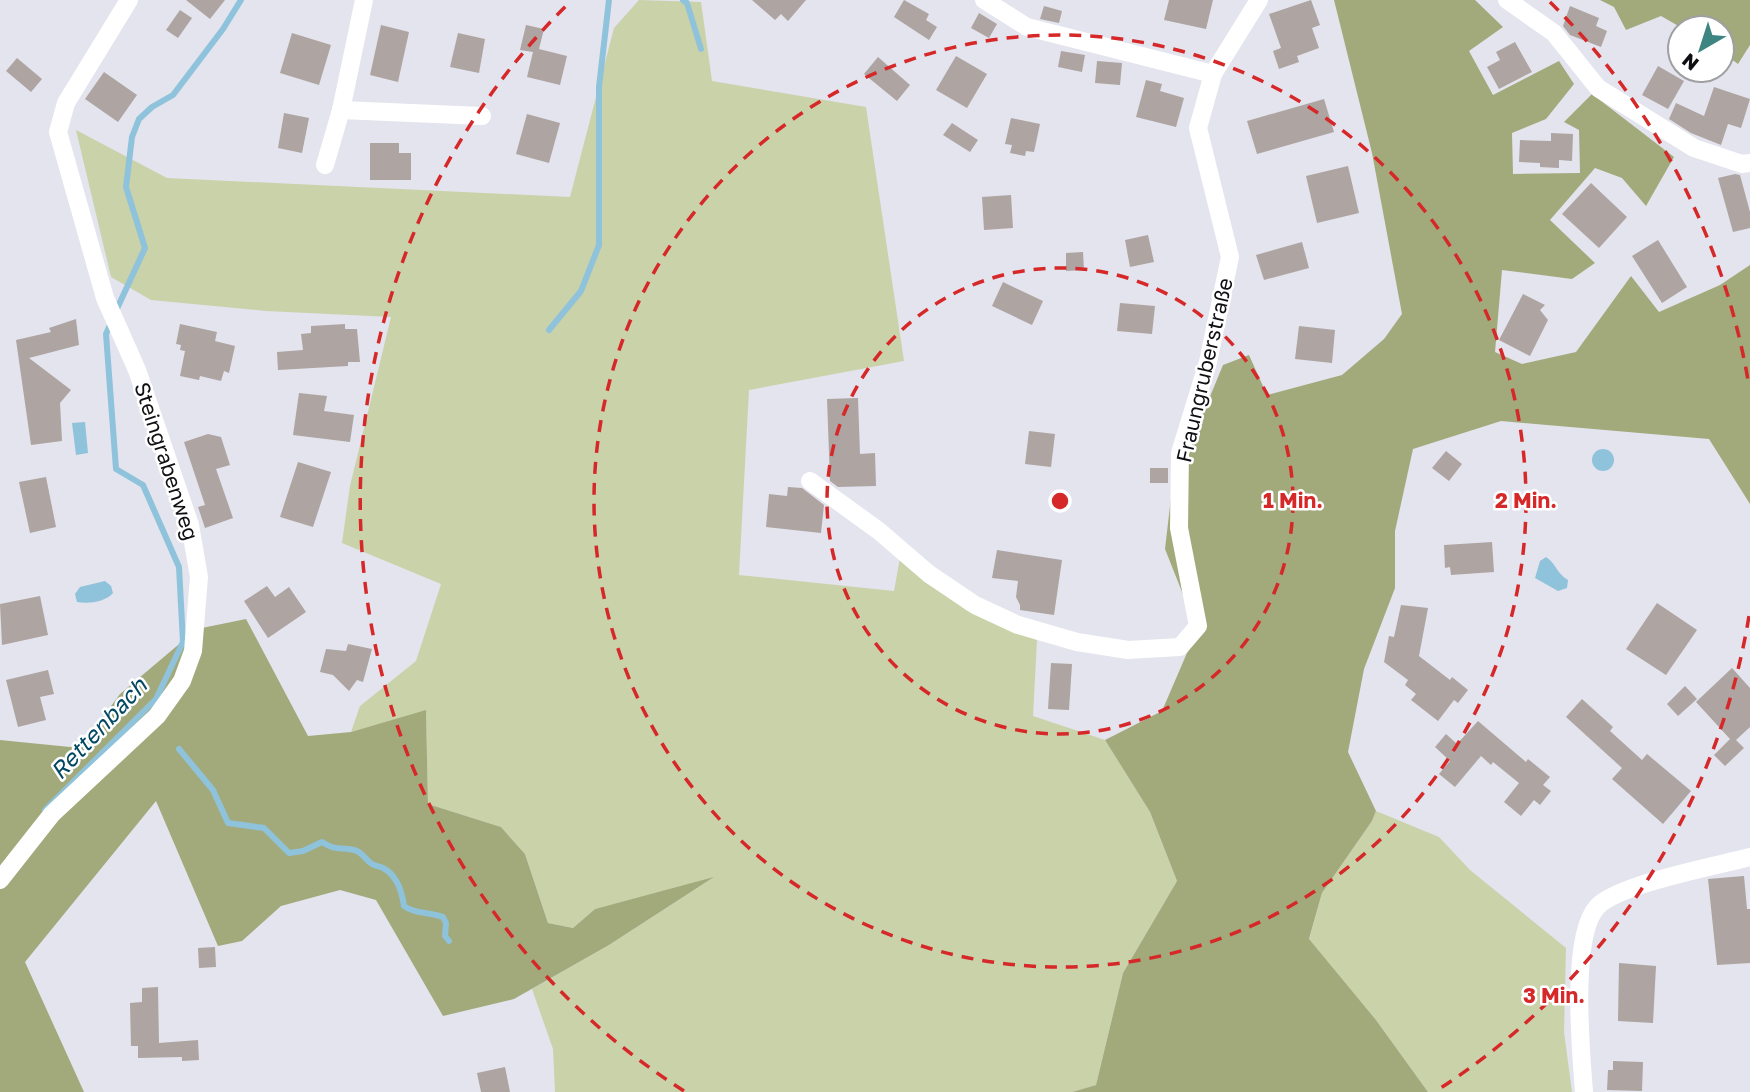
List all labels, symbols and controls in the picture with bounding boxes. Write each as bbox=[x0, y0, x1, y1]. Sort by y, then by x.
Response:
north arrow bbox=[1666, 14, 1736, 84]
text: N bbox=[1677, 49, 1703, 76]
street label: Fraungruberstraße bbox=[1170, 275, 1238, 465]
street label: Steingrabenweg bbox=[129, 379, 205, 543]
text: 1 Min. bbox=[1263, 487, 1323, 513]
text: 2 Min. bbox=[1495, 487, 1557, 513]
centre of rings bbox=[1048, 489, 1072, 513]
water label: Rettenbach bbox=[44, 671, 153, 784]
text: 3 Min. bbox=[1523, 982, 1585, 1008]

